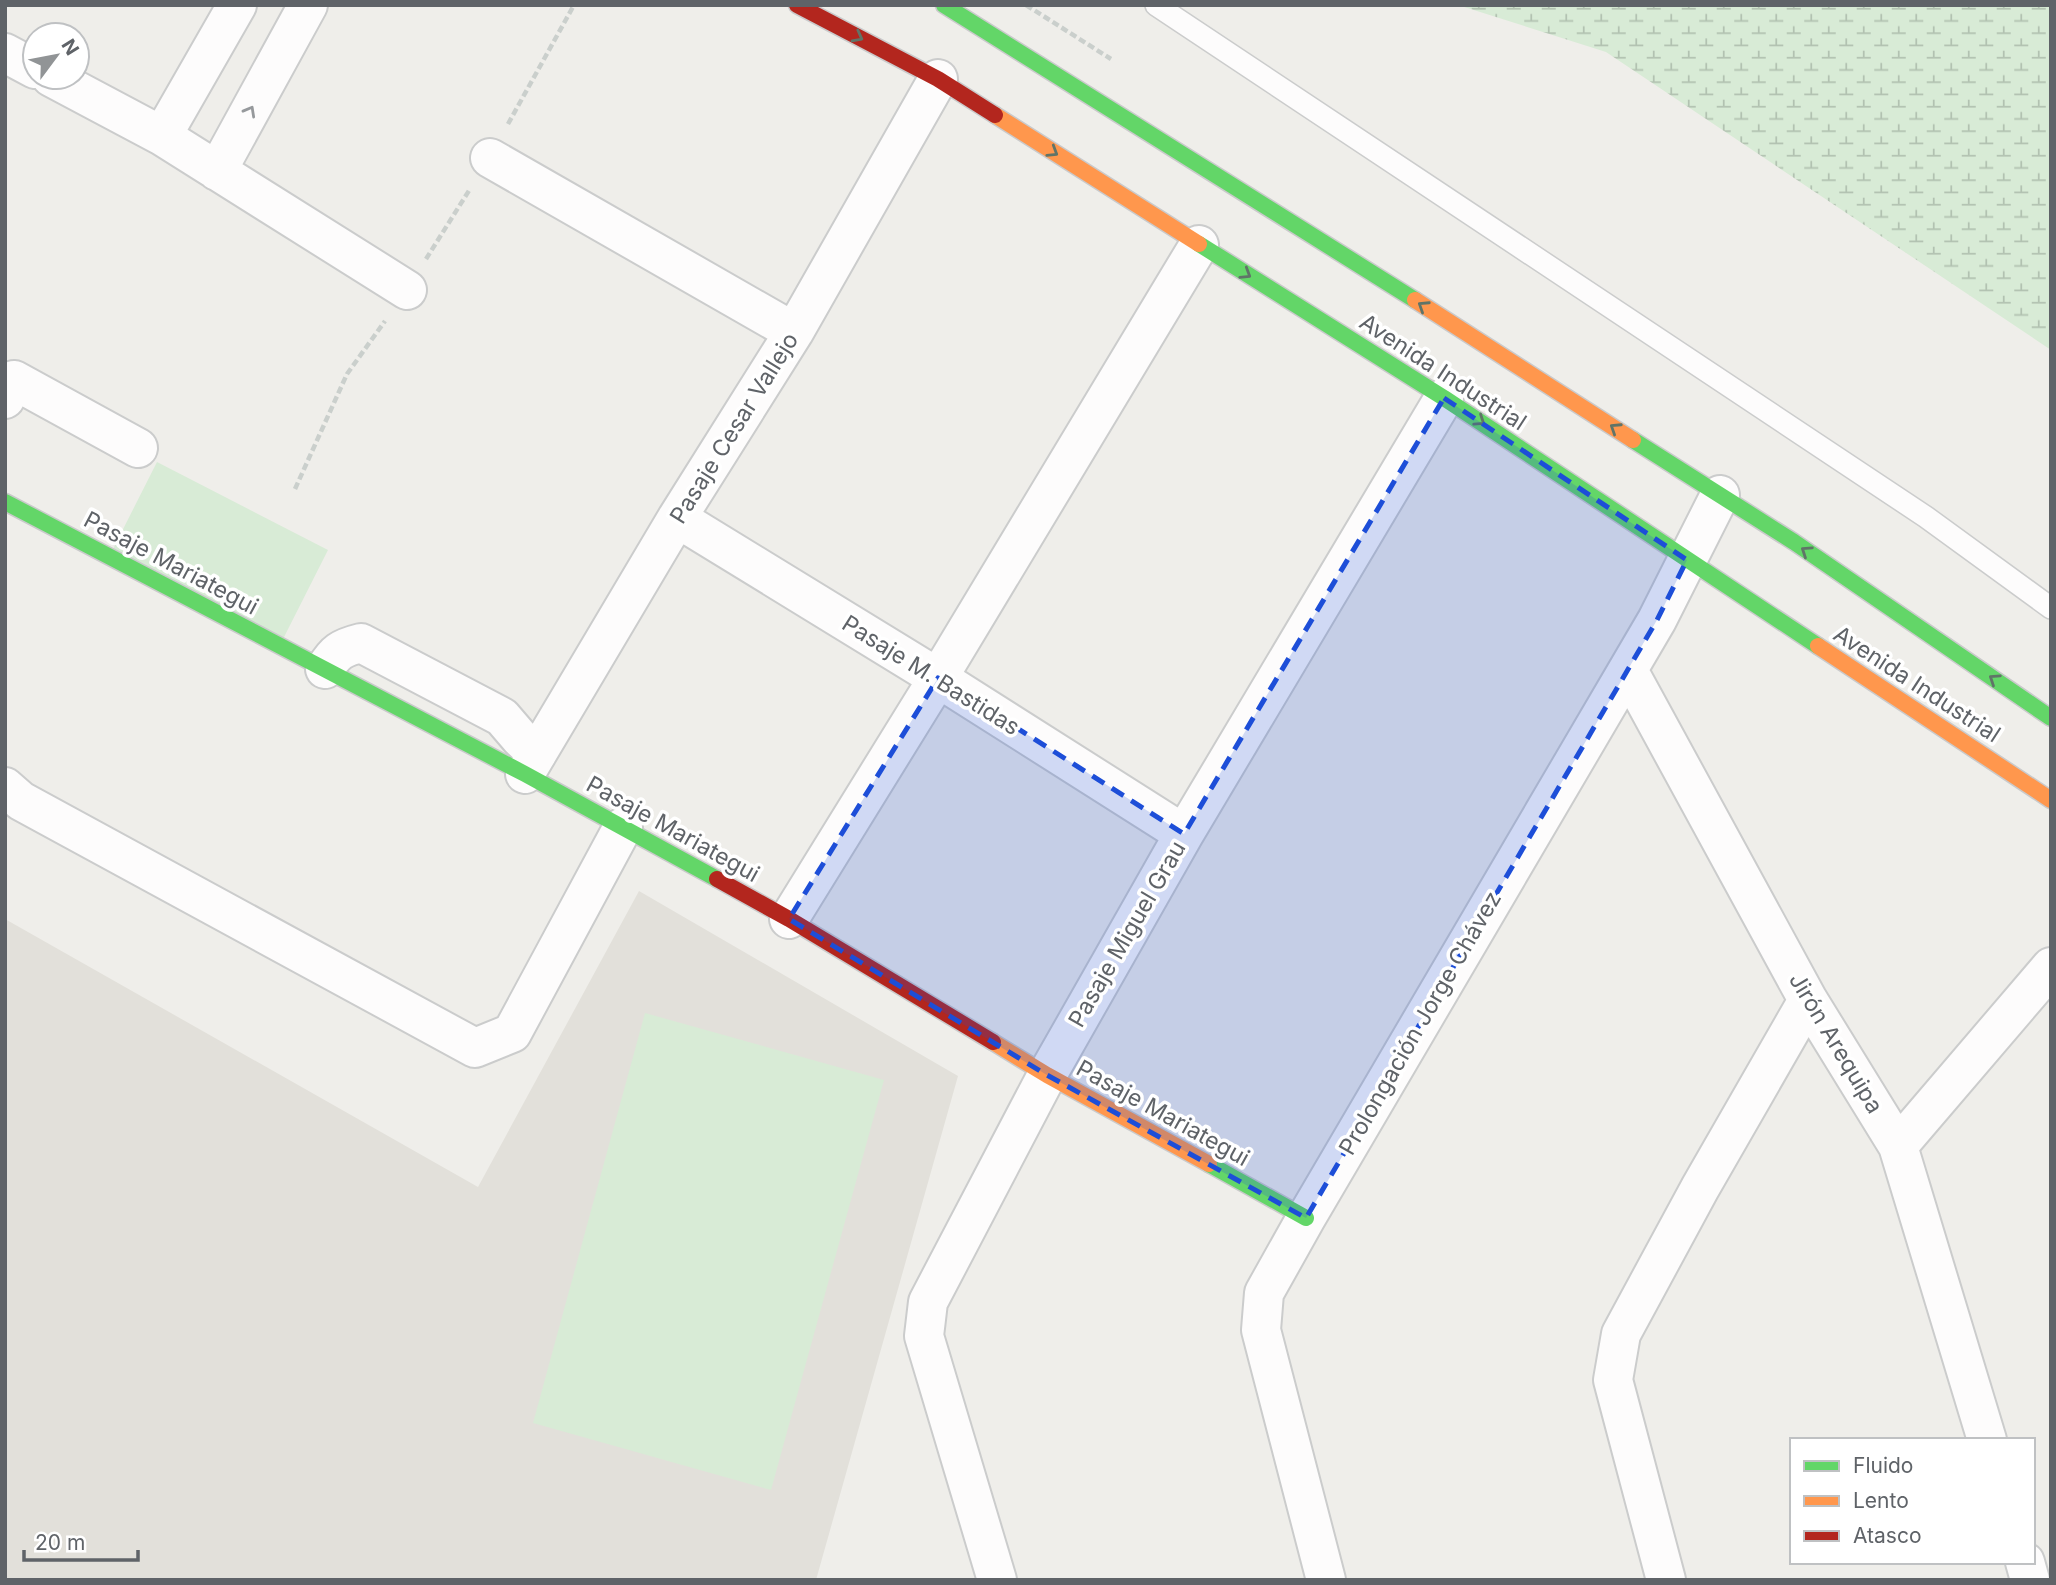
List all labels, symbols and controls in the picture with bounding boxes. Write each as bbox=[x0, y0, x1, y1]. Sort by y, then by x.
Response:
north arrow bbox=[21, 21, 91, 91]
one-way arrow bbox=[850, 29, 863, 42]
text: N bbox=[56, 35, 84, 59]
one-way arrow bbox=[242, 106, 255, 118]
one-way arrow bbox=[1046, 144, 1059, 157]
one-way arrow bbox=[1238, 265, 1251, 278]
one-way arrow bbox=[1418, 301, 1431, 314]
street label: Avenida Industrial bbox=[1354, 308, 1532, 436]
street label: Pasaje Cesar Vallejo bbox=[664, 327, 804, 529]
one-way arrow bbox=[1472, 413, 1485, 426]
one-way arrow bbox=[1610, 424, 1623, 437]
street label: Pasaje Mariategui bbox=[79, 505, 263, 621]
one-way arrow bbox=[1801, 546, 1814, 559]
street label: Pasaje M. Bastidas bbox=[837, 609, 1025, 741]
street label: Avenida Industrial bbox=[1828, 620, 2006, 748]
one-way arrow bbox=[1989, 675, 2002, 687]
street label: Pasaje Mariategui bbox=[582, 770, 764, 888]
street label: Pasaje Miguel Grau bbox=[1062, 836, 1192, 1032]
street label: Prolongación Jorge Chávez bbox=[1333, 886, 1507, 1160]
street label: Jirón Arequipa bbox=[1783, 968, 1889, 1118]
street label: Pasaje Mariategui bbox=[1072, 1054, 1254, 1172]
legend bbox=[1790, 1438, 2035, 1564]
text: Fluido bbox=[1853, 1453, 1913, 1478]
text: Lento bbox=[1853, 1488, 1909, 1513]
scale bar bbox=[24, 1518, 138, 1562]
text: Atasco bbox=[1853, 1523, 1922, 1548]
text: 20 m bbox=[35, 1530, 85, 1555]

